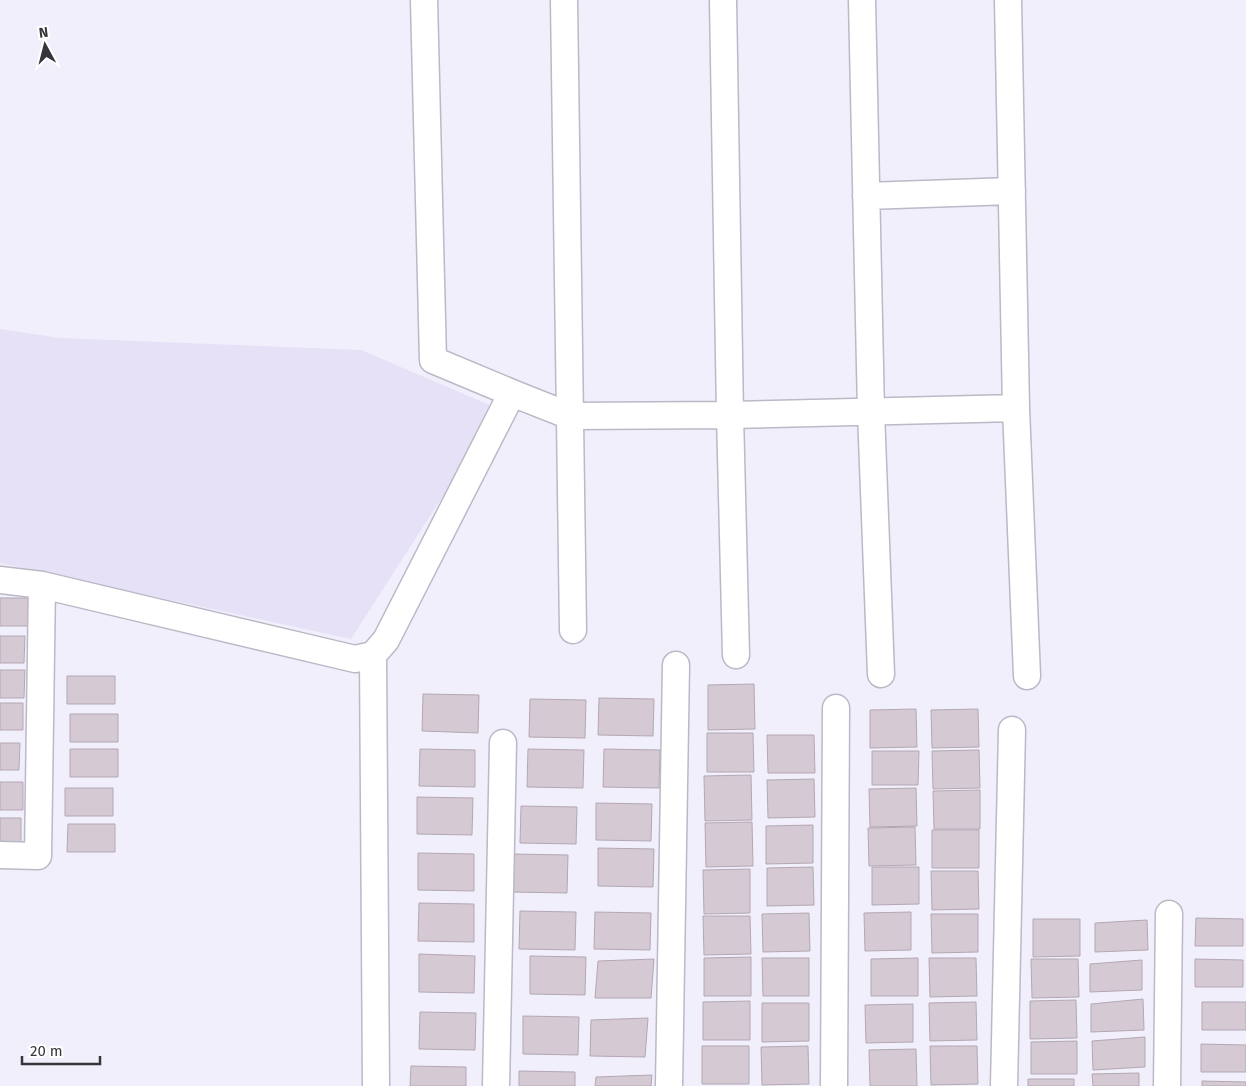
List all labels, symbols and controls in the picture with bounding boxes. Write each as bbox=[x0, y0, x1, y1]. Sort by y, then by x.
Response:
north arrow bbox=[20, 20, 70, 70]
text: N bbox=[38, 24, 49, 42]
scale bar bbox=[22, 1034, 100, 1066]
text: 20 m bbox=[30, 1042, 63, 1060]

